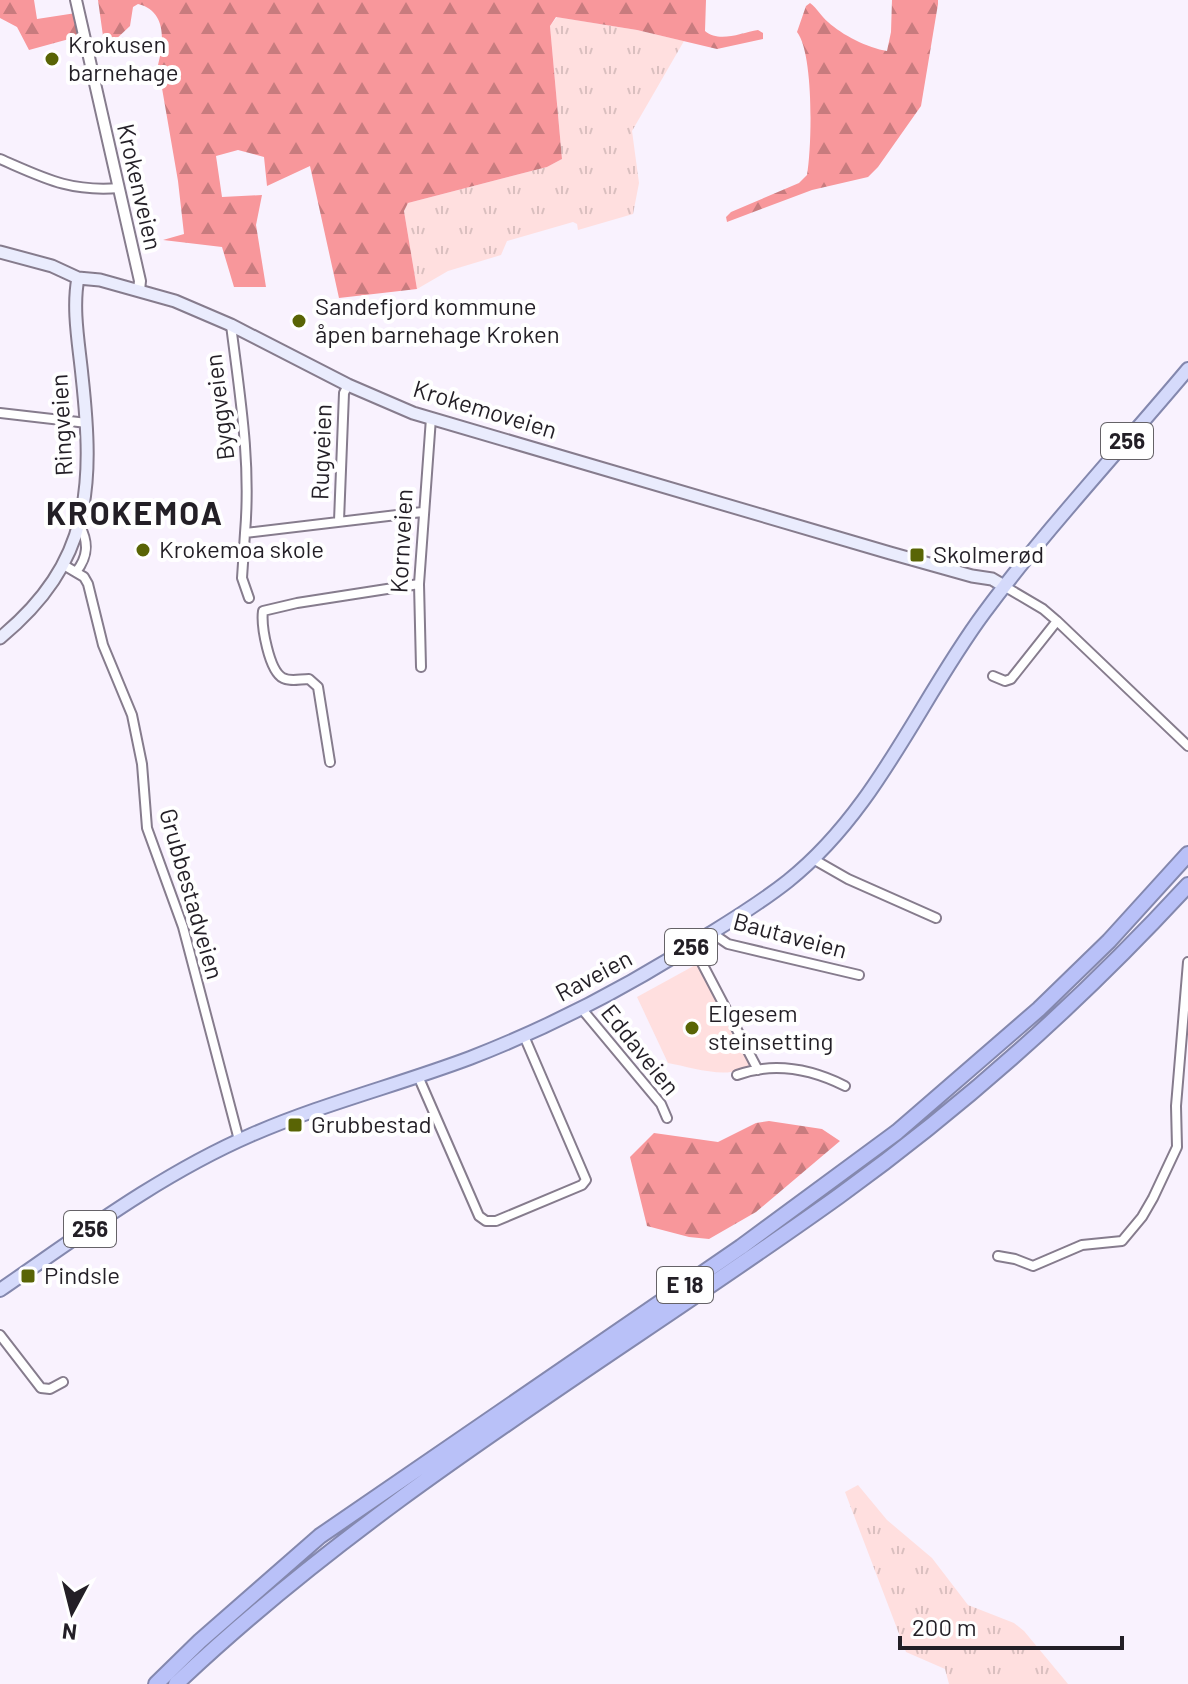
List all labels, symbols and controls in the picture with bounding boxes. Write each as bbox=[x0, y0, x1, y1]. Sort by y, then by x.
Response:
place label: Krokusen barnehage bbox=[68, 29, 179, 86]
marker: Krokusen barnehage bbox=[43, 50, 61, 68]
street label: Krokenveien bbox=[112, 121, 169, 253]
place label: Sandefjord kommune åpen barnehage Kroken bbox=[315, 291, 560, 348]
marker: Sandefjord kommune åpen barnehage Kroken bbox=[290, 312, 308, 330]
street label: Byggveien bbox=[198, 352, 239, 462]
street label: Ringveien bbox=[43, 373, 78, 477]
street label: Krokemoveien bbox=[410, 373, 561, 444]
street label: Rugveien bbox=[304, 403, 337, 500]
road number: 256 bbox=[1101, 423, 1153, 459]
street label: Kornveien bbox=[383, 488, 418, 594]
district label: KROKEMOA bbox=[46, 493, 224, 531]
place label: Krokemoa skole bbox=[159, 534, 324, 563]
place label: Skolmerød bbox=[933, 539, 1044, 568]
marker: Krokemoa skole bbox=[134, 541, 152, 559]
marker: Skolmerød bbox=[908, 546, 926, 564]
street label: Grubbestadveien bbox=[154, 805, 231, 982]
street label: Bautaveien bbox=[730, 905, 850, 964]
road number: 256 bbox=[665, 929, 717, 965]
street label: Raveien bbox=[550, 943, 637, 1007]
street label: Eddaveien bbox=[596, 998, 687, 1100]
place label: Elgesem steinsetting bbox=[708, 998, 833, 1055]
marker: Elgesem steinsetting bbox=[683, 1019, 701, 1037]
place label: Grubbestad bbox=[311, 1109, 432, 1138]
marker: Grubbestad bbox=[286, 1116, 304, 1134]
road number: 256 bbox=[64, 1211, 116, 1247]
place label: Pindsle bbox=[44, 1260, 120, 1289]
marker: Pindsle bbox=[19, 1267, 37, 1285]
road number: E 18 bbox=[657, 1267, 713, 1303]
north arrow bbox=[32, 1572, 112, 1652]
scale bar bbox=[900, 1600, 1122, 1650]
text: 200 m bbox=[912, 1612, 977, 1641]
text: N bbox=[61, 1619, 78, 1647]

